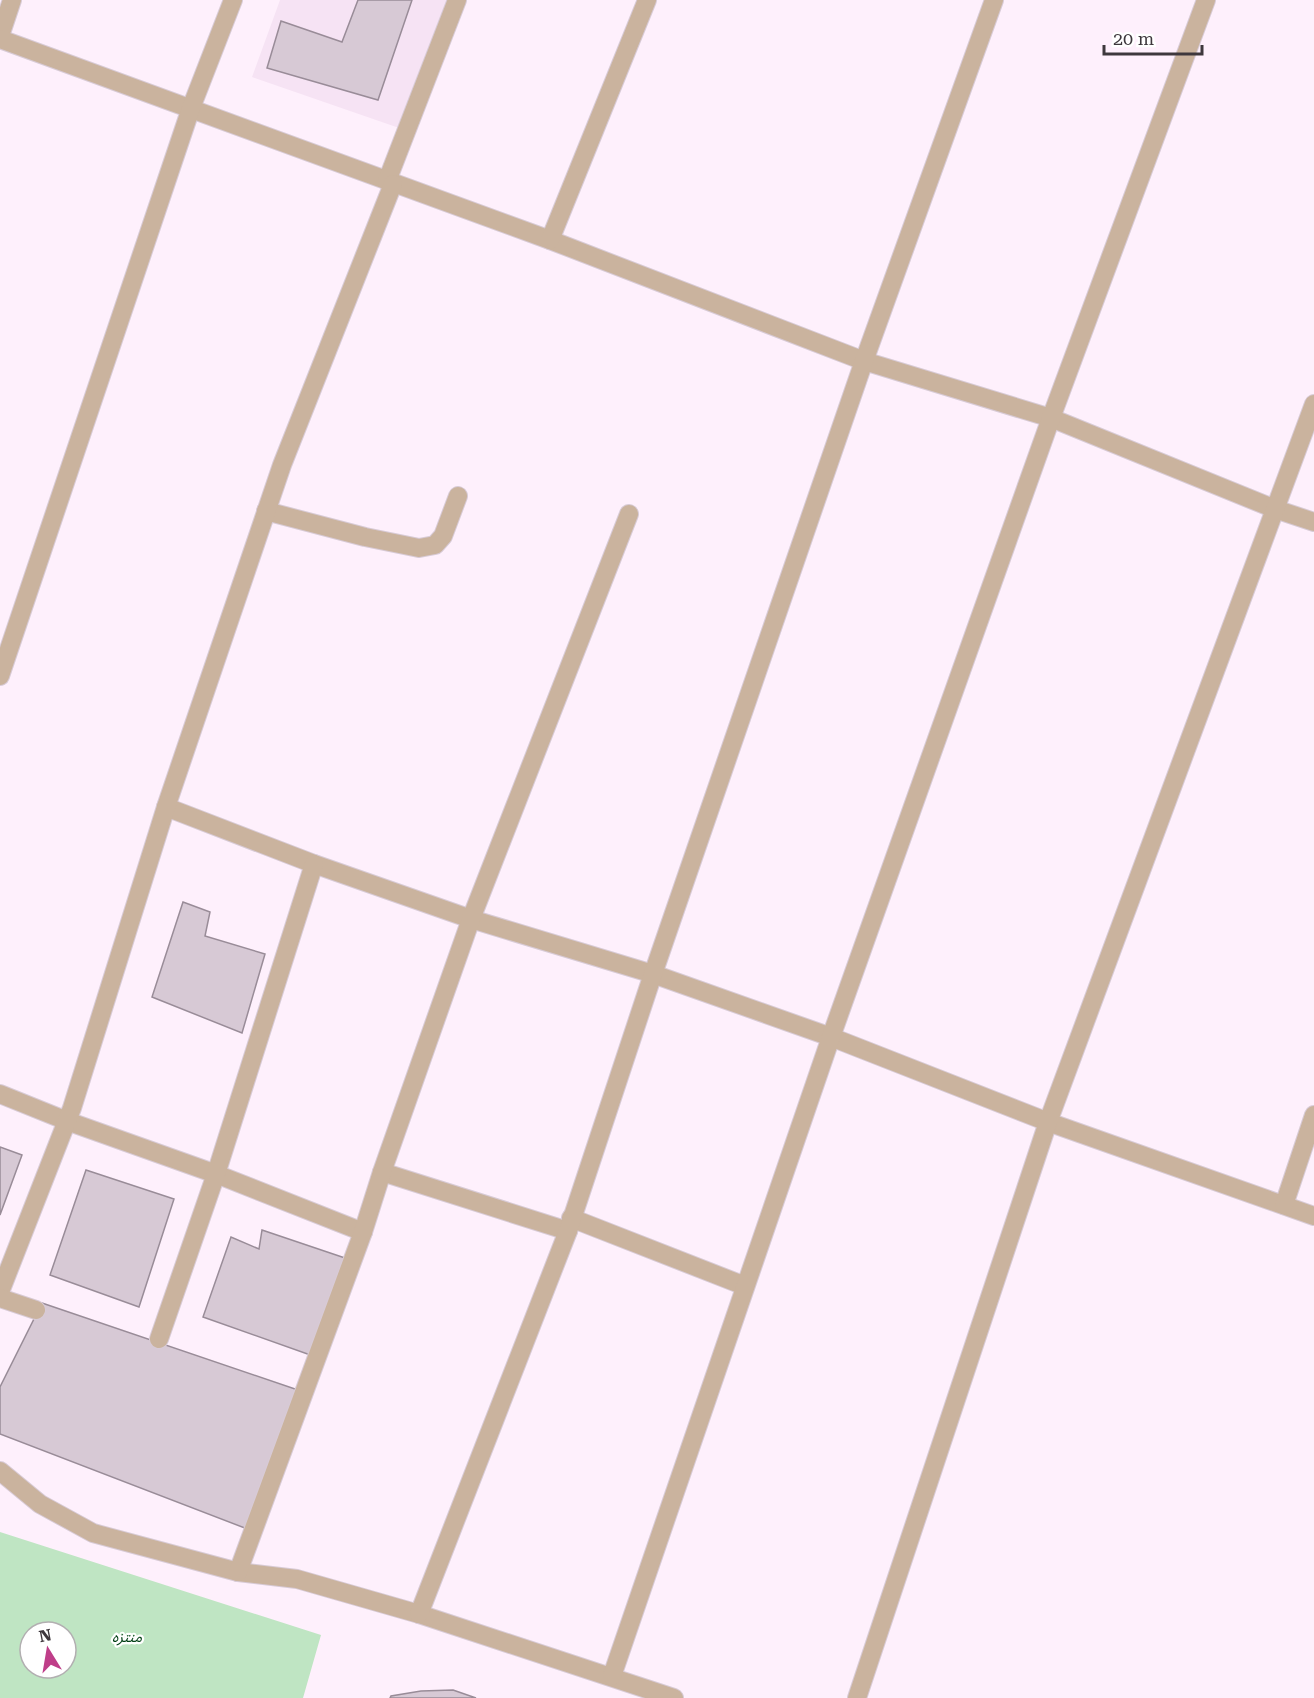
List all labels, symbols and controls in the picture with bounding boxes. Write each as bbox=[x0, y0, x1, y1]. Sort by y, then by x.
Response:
scale bar bbox=[1104, 18, 1202, 56]
text: 20 m bbox=[1113, 28, 1154, 49]
north arrow bbox=[18, 1620, 78, 1680]
text: N bbox=[37, 1625, 53, 1646]
park label: منتزه bbox=[112, 1628, 142, 1646]

